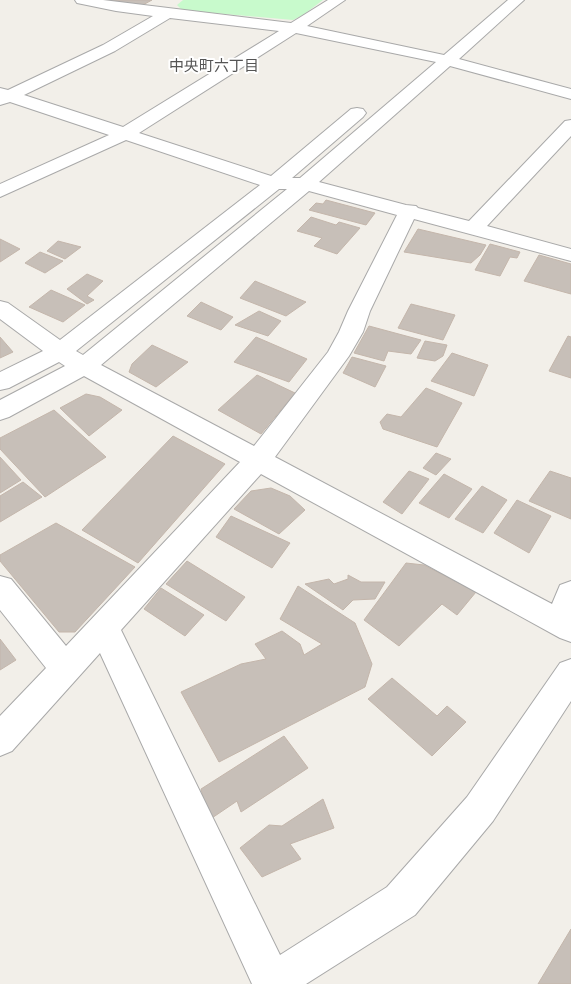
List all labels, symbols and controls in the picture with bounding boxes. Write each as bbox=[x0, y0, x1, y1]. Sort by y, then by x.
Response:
district label: 中央町六丁目 bbox=[169, 55, 259, 75]

